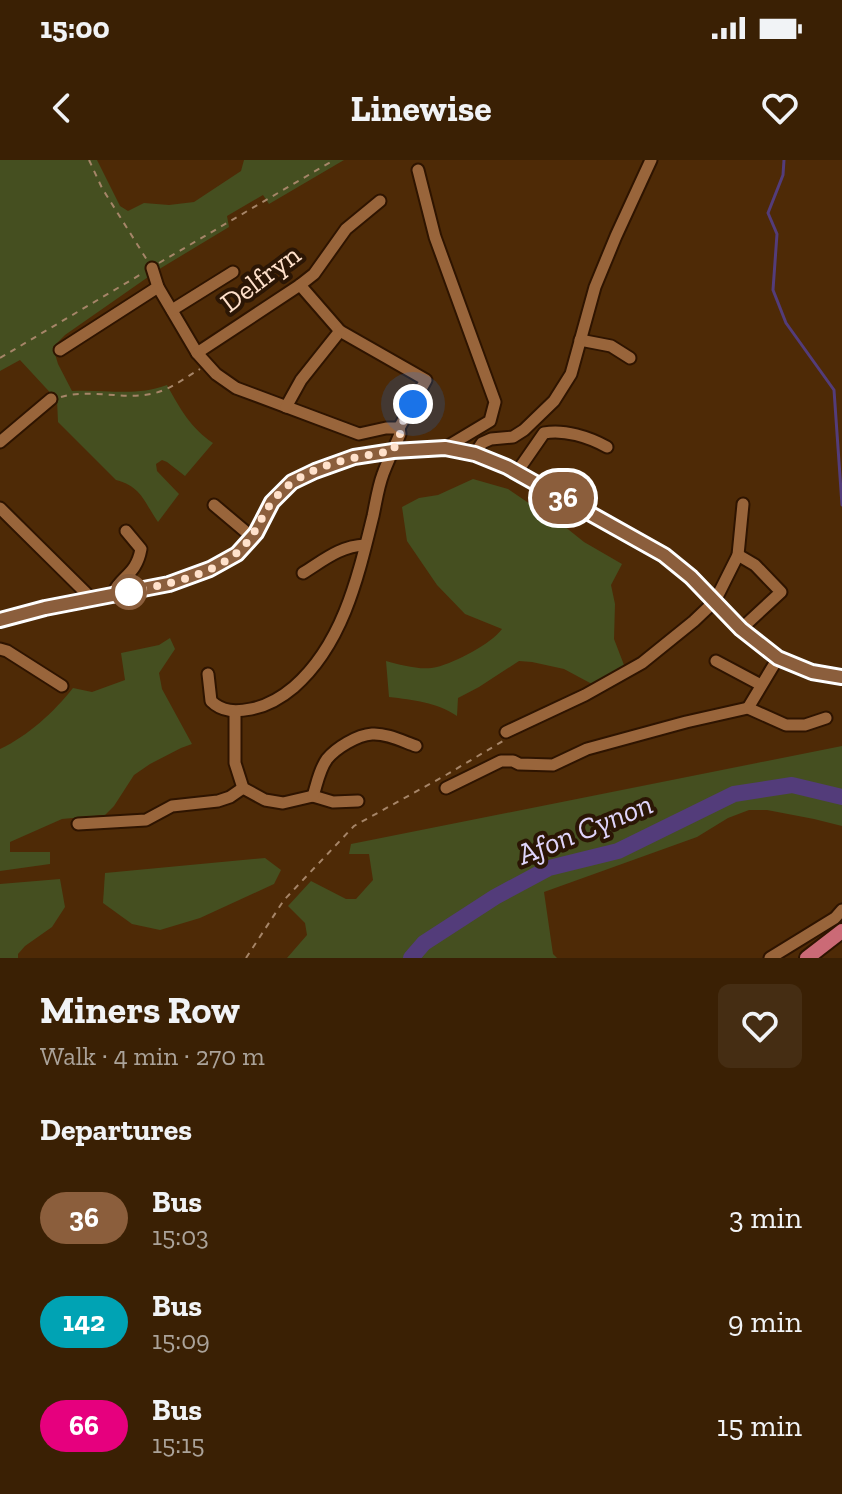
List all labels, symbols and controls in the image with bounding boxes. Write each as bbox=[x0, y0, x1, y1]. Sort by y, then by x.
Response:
text: 15:00 bbox=[40, 10, 110, 46]
icon: back bbox=[40, 86, 84, 130]
icon: heart bbox=[758, 86, 802, 130]
text: Linewise bbox=[350, 87, 492, 130]
street label: Delfryn bbox=[214, 238, 307, 319]
your location bbox=[393, 384, 433, 424]
line badge: 36 bbox=[527, 472, 599, 524]
text: 36 bbox=[548, 481, 578, 514]
unlabelled marker bbox=[112, 575, 146, 609]
water label: Afon Cynon bbox=[511, 786, 658, 873]
button: heart bbox=[718, 984, 802, 1068]
text: Miners Row bbox=[40, 987, 240, 1033]
text: Walk · 4 min · 270 m bbox=[40, 1040, 265, 1072]
text: Departures bbox=[40, 1112, 192, 1148]
text: Bus bbox=[152, 1184, 202, 1220]
text: 3 min bbox=[729, 1200, 802, 1236]
text: 36 bbox=[69, 1201, 99, 1234]
text: 15:03 bbox=[152, 1220, 209, 1252]
text: Bus bbox=[152, 1288, 202, 1324]
text: 9 min bbox=[728, 1304, 802, 1340]
text: 142 bbox=[63, 1305, 105, 1338]
text: 15:09 bbox=[152, 1324, 210, 1356]
text: Bus bbox=[152, 1392, 202, 1428]
text: 15 min bbox=[717, 1408, 802, 1444]
text: 66 bbox=[69, 1409, 99, 1442]
text: 15:15 bbox=[152, 1428, 204, 1460]

